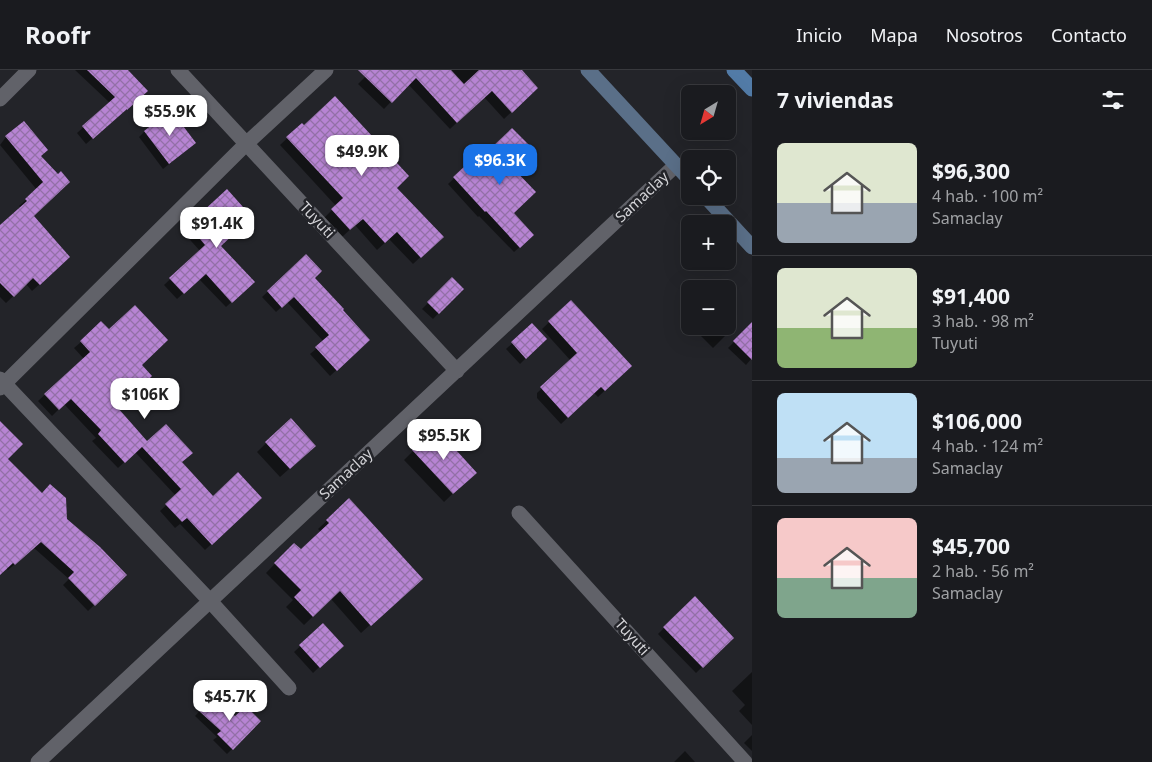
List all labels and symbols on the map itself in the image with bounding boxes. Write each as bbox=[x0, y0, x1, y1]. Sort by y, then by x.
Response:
north arrow bbox=[681, 85, 736, 140]
pin: $55.9K bbox=[129, 94, 211, 137]
pin: $49.9K bbox=[321, 134, 403, 177]
pin: $96.3K bbox=[459, 144, 541, 186]
street label: Samaclay bbox=[610, 166, 673, 226]
street label: Tuyuti bbox=[296, 197, 340, 242]
pin: $91.4K bbox=[176, 206, 258, 249]
pin: $106K bbox=[110, 378, 180, 420]
pin: $95.5K bbox=[403, 418, 485, 461]
street label: Samaclay bbox=[314, 443, 377, 503]
street label: Tuyuti bbox=[611, 614, 655, 659]
pin: $45.7K bbox=[189, 680, 271, 722]

